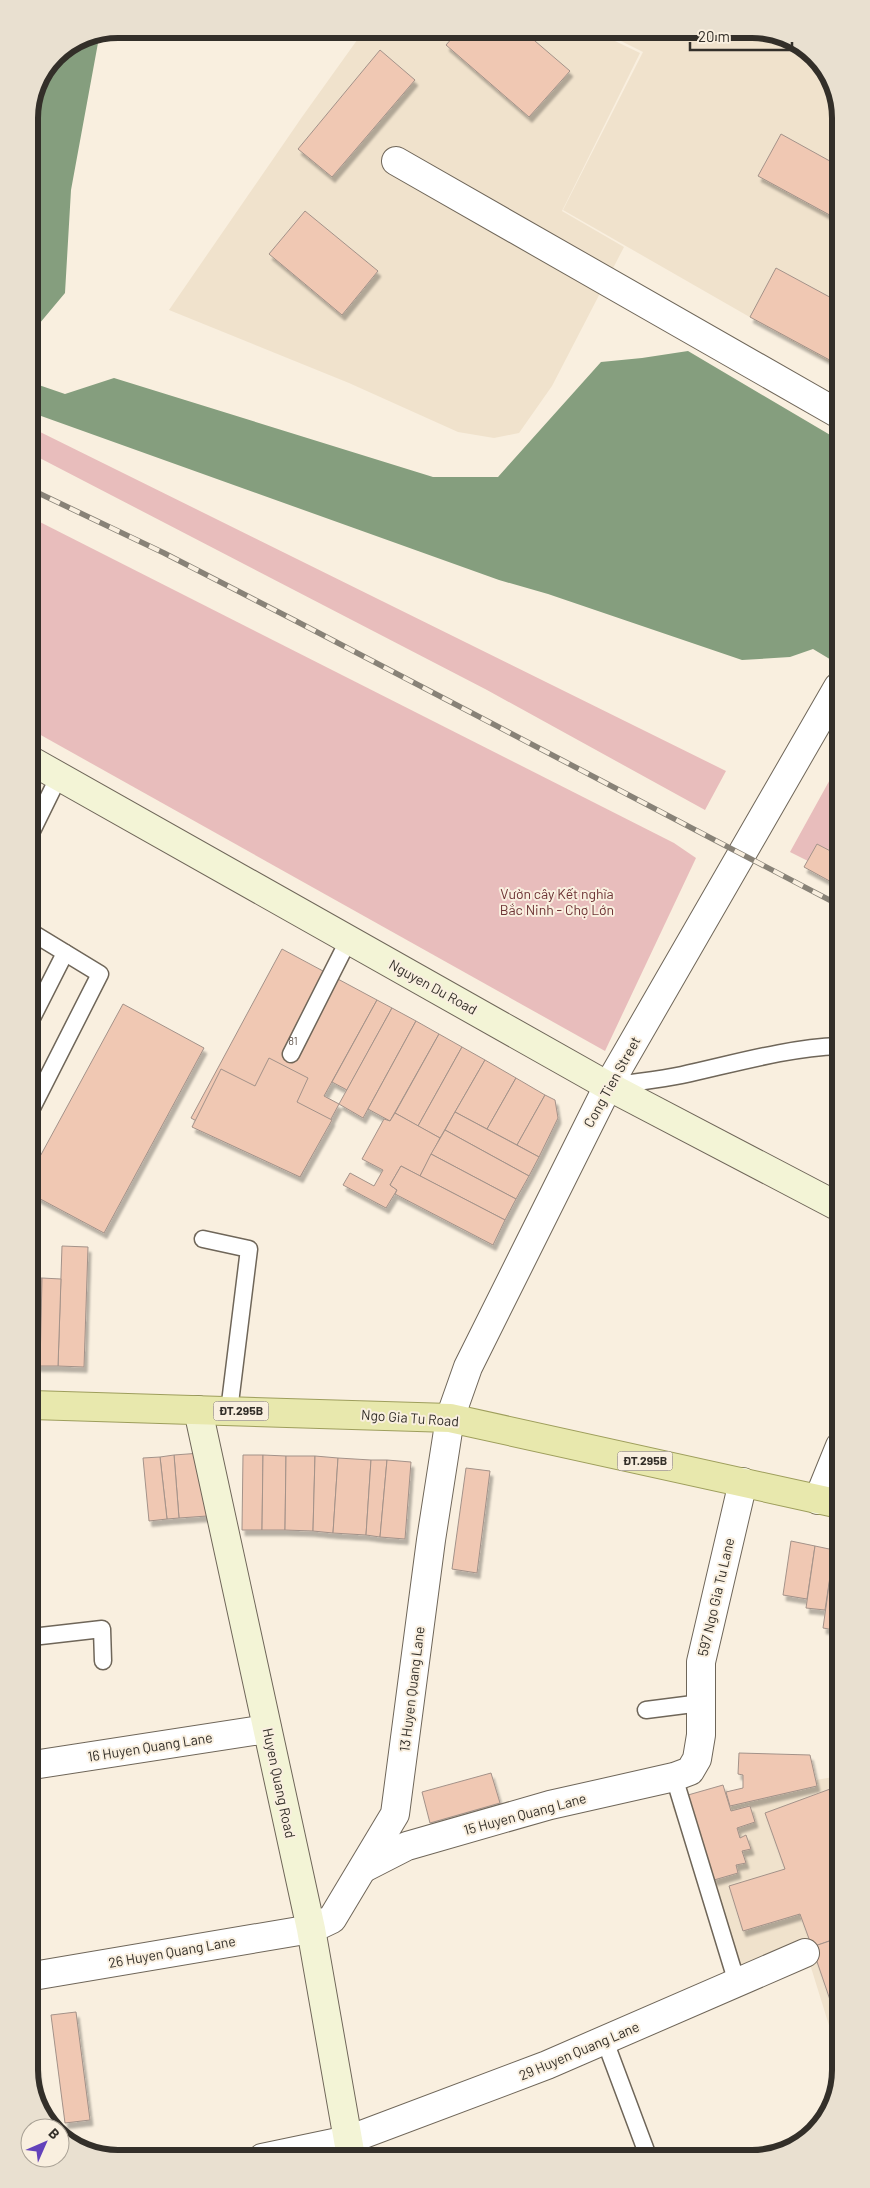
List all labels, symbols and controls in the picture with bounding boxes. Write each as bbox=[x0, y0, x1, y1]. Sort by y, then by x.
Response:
scale bar bbox=[690, 20, 792, 52]
text: 20 m bbox=[698, 27, 730, 45]
park label: Vườn cây Kết nghĩa Bắc Ninh - Chợ Lớn bbox=[500, 885, 614, 918]
street label: Nguyen Du Road bbox=[386, 955, 480, 1018]
street label: Cong Tien Street bbox=[580, 1033, 644, 1130]
house number: 81 bbox=[288, 1034, 298, 1047]
road number: ĐT.295B bbox=[214, 1402, 268, 1420]
street label: Ngo Gia Tu Road bbox=[360, 1406, 460, 1429]
road number: ĐT.295B bbox=[618, 1452, 672, 1470]
street label: 597 Ngo Gia Tu Lane bbox=[694, 1536, 737, 1658]
street label: 13 Huyen Quang Lane bbox=[395, 1625, 428, 1753]
street label: Huyen Quang Road bbox=[260, 1726, 299, 1840]
street label: 16 Huyen Quang Lane bbox=[86, 1728, 214, 1765]
street label: 15 Huyen Quang Lane bbox=[462, 1789, 588, 1838]
street label: 26 Huyen Quang Lane bbox=[107, 1932, 237, 1971]
street label: 29 Huyen Quang Lane bbox=[516, 2018, 641, 2084]
north arrow bbox=[20, 2118, 70, 2168]
text: B bbox=[45, 2124, 64, 2143]

